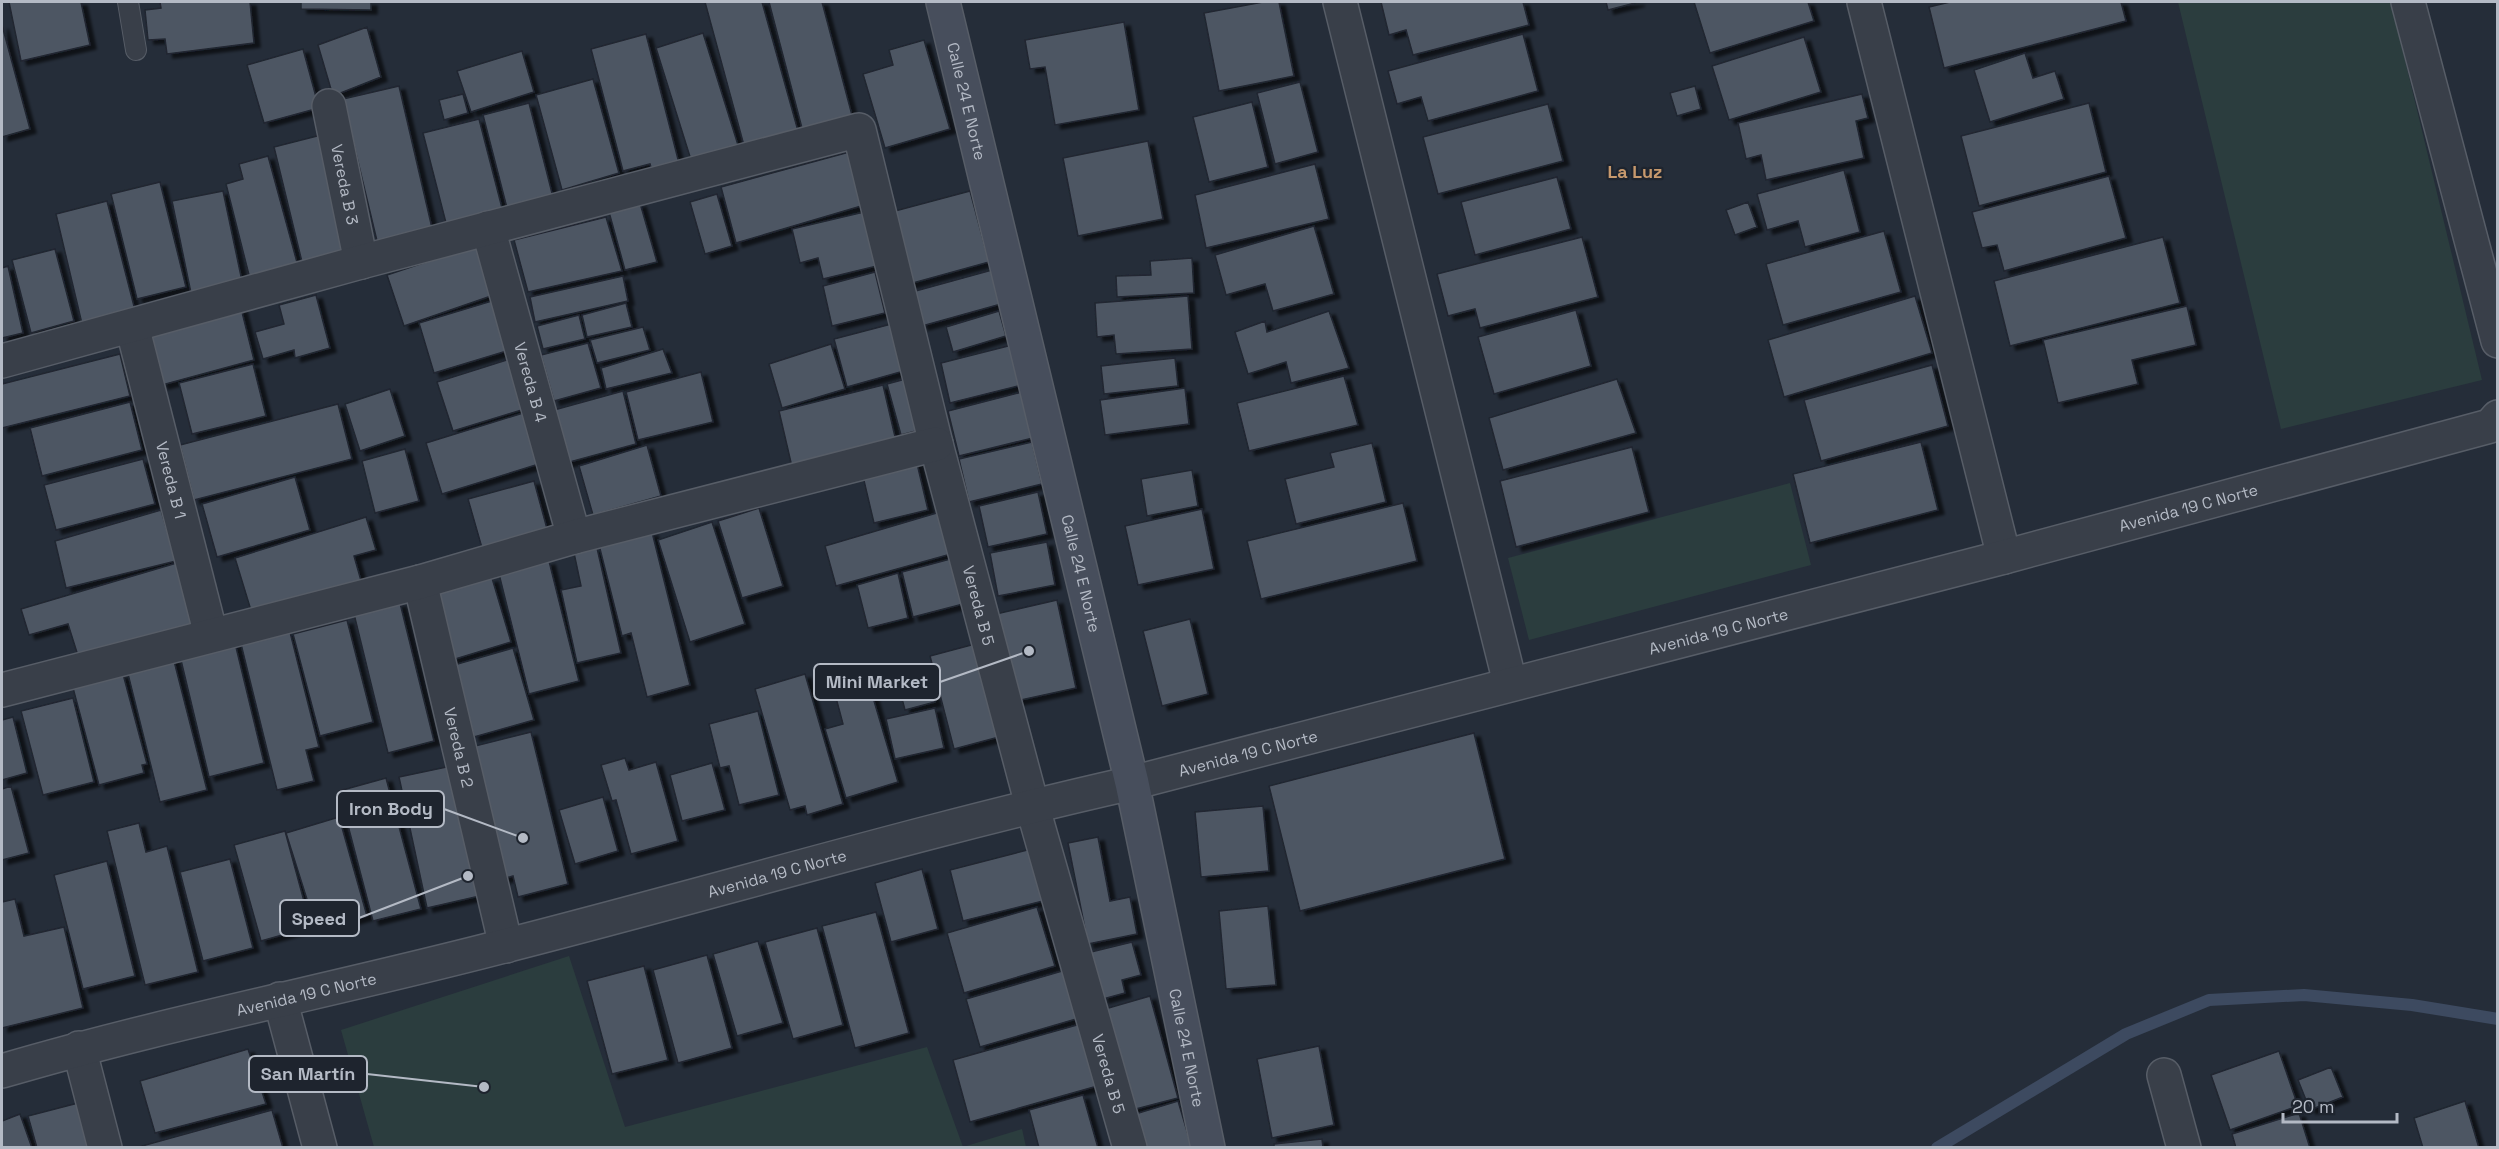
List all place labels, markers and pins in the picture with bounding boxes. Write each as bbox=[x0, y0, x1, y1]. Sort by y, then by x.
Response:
callout: Mini Market bbox=[814, 664, 940, 700]
callout: Iron Body bbox=[337, 791, 444, 827]
callout: Speed bbox=[280, 900, 359, 936]
callout: San Martín bbox=[249, 1056, 367, 1092]

